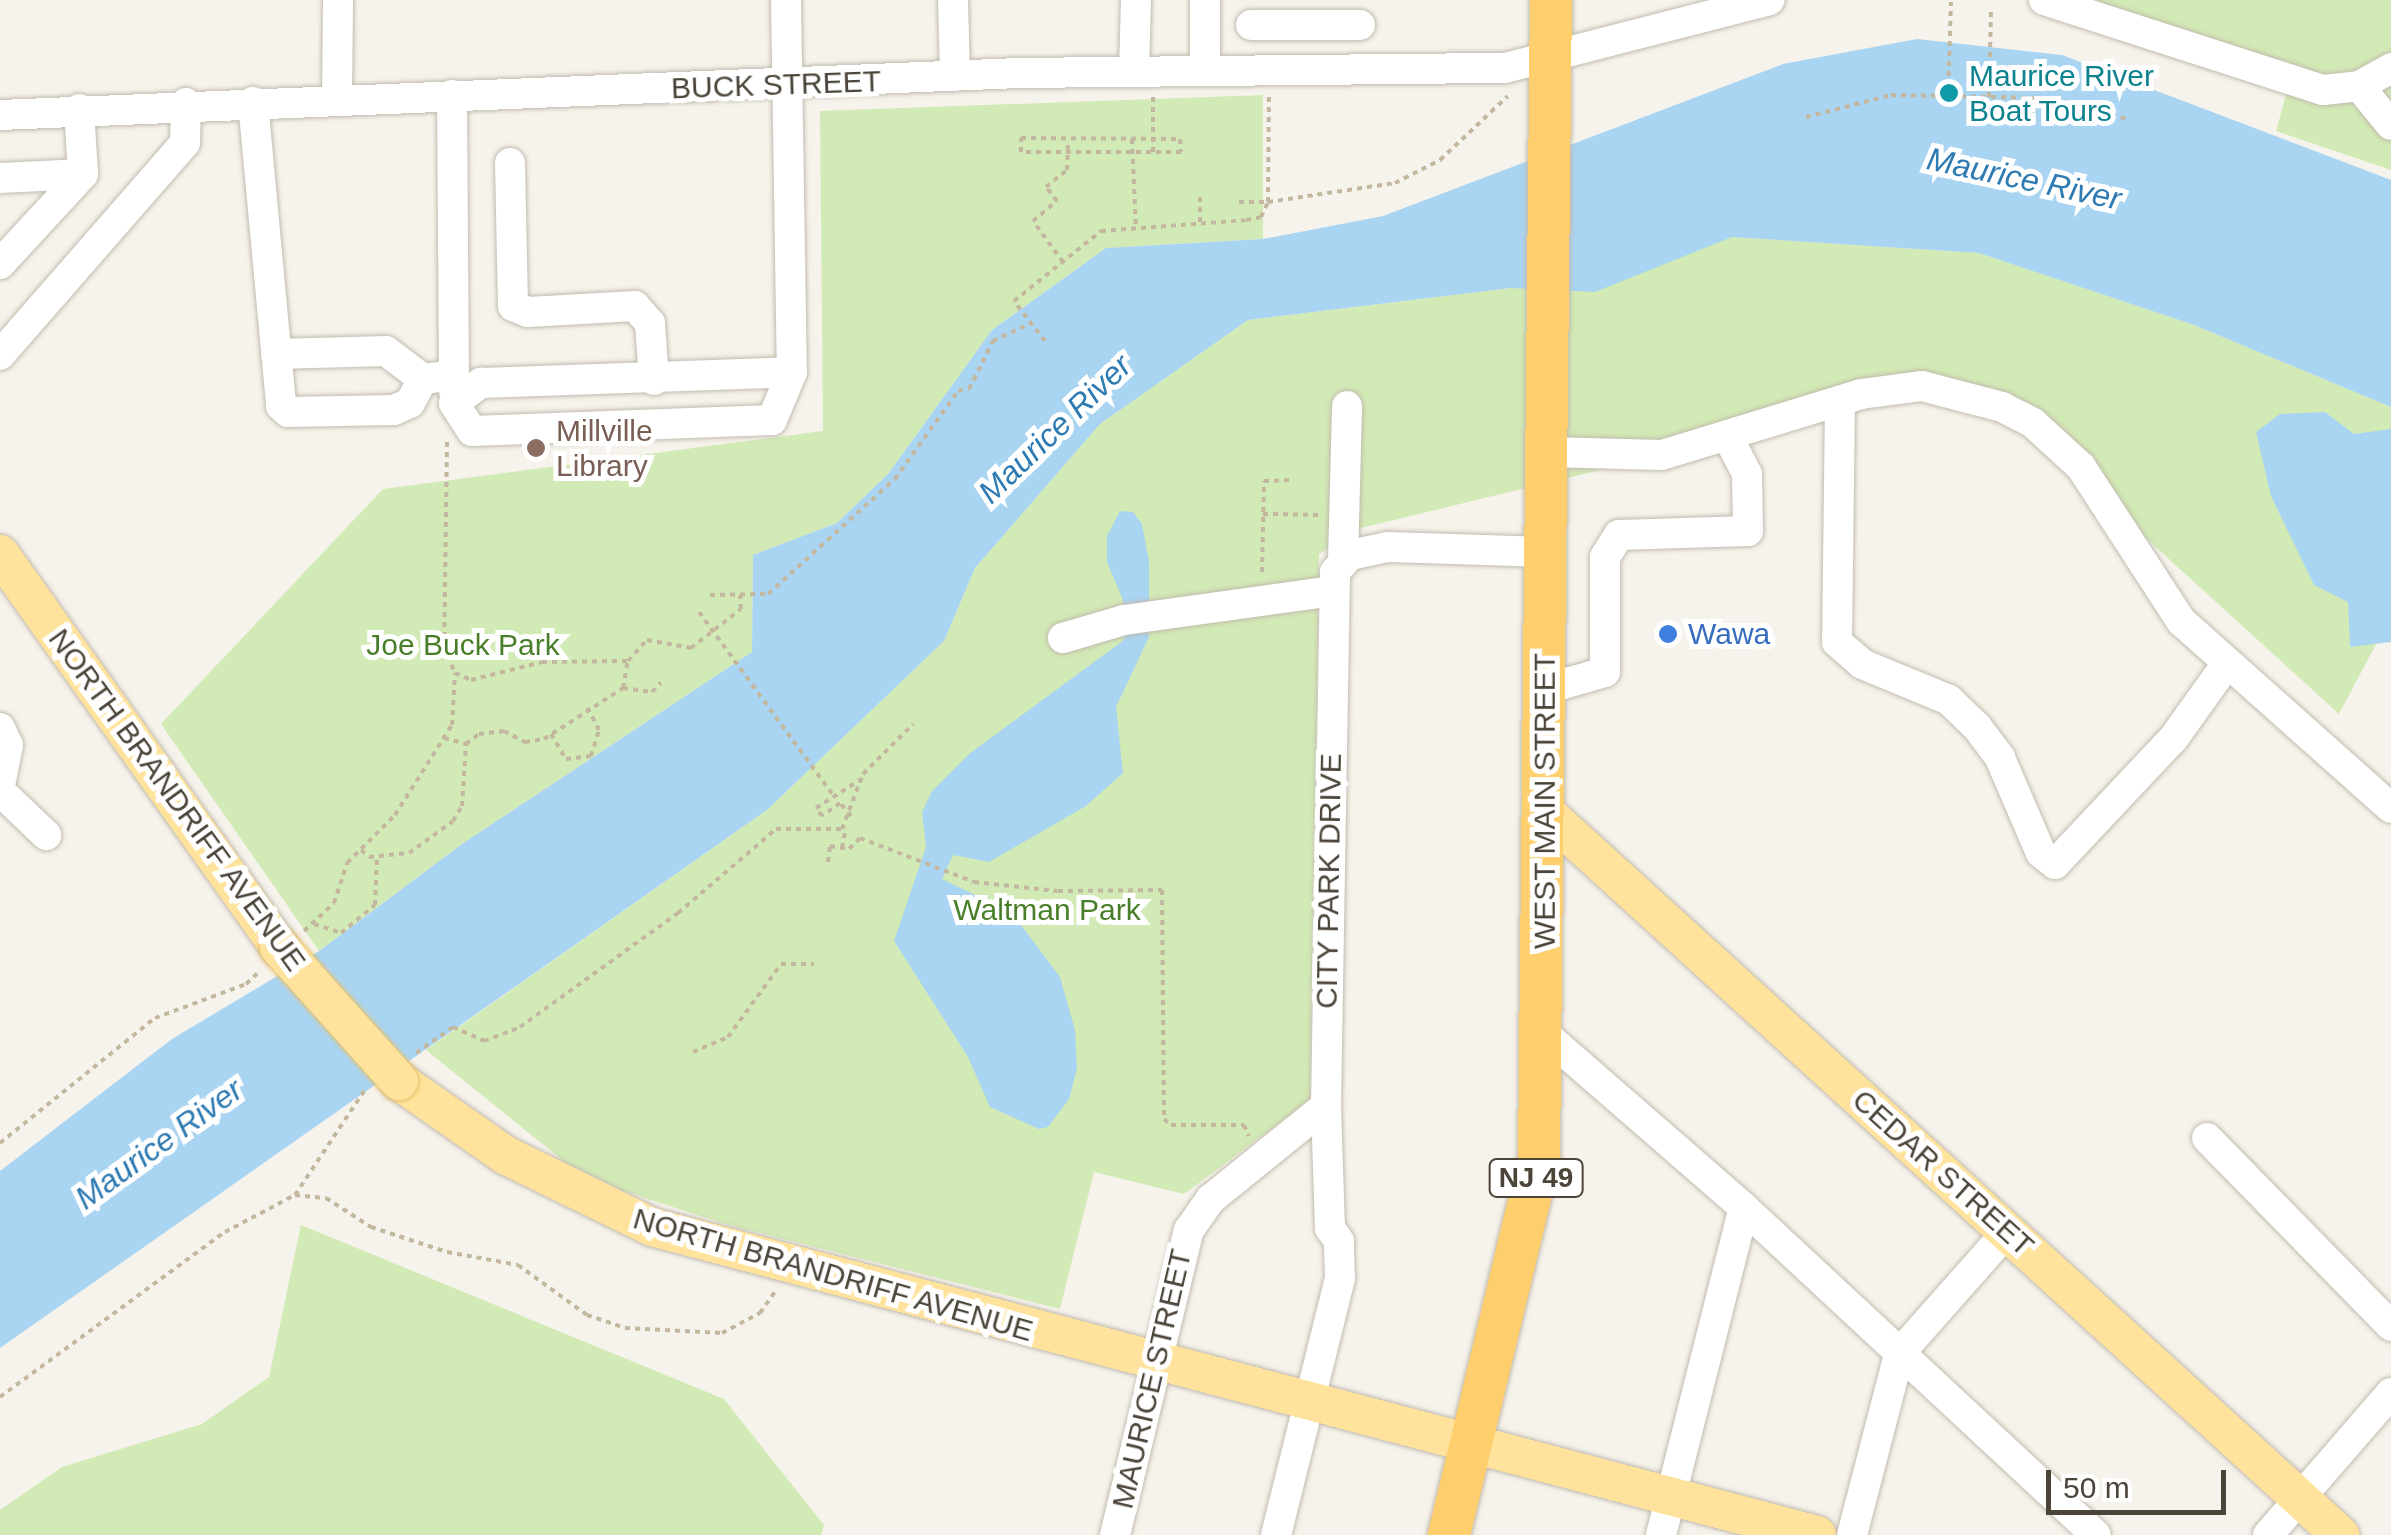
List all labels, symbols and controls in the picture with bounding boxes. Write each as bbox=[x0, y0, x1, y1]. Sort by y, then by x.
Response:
place label: Maurice River Boat Tours bbox=[1969, 58, 2154, 128]
street label: BUCK STREET bbox=[670, 63, 882, 107]
marker: Maurice River Boat Tours bbox=[1938, 82, 1960, 104]
water label: Maurice River bbox=[1923, 140, 2125, 218]
water label: Maurice River bbox=[971, 347, 1139, 511]
place label: Millville Library bbox=[556, 413, 653, 484]
marker: Millville Library bbox=[525, 437, 547, 459]
place label: Wawa bbox=[1688, 616, 1770, 652]
street label: NORTH BRANDRIFF AVENUE bbox=[40, 621, 314, 979]
marker: Wawa bbox=[1657, 623, 1679, 645]
park label: Joe Buck Park bbox=[366, 627, 560, 663]
street label: WEST MAIN STREET bbox=[1527, 653, 1563, 949]
street label: CITY PARK DRIVE bbox=[1309, 753, 1349, 1009]
park label: Waltman Park bbox=[953, 892, 1141, 928]
water label: Maurice River bbox=[68, 1070, 250, 1218]
street label: CEDAR STREET bbox=[1845, 1082, 2041, 1264]
road number: NJ 49 bbox=[1488, 1155, 1584, 1201]
street label: NORTH BRANDRIFF AVENUE bbox=[628, 1200, 1038, 1350]
street label: MAURICE STREET bbox=[1105, 1246, 1199, 1512]
scale bar bbox=[2051, 1450, 2231, 1512]
text: 50 m bbox=[2063, 1471, 2130, 1504]

